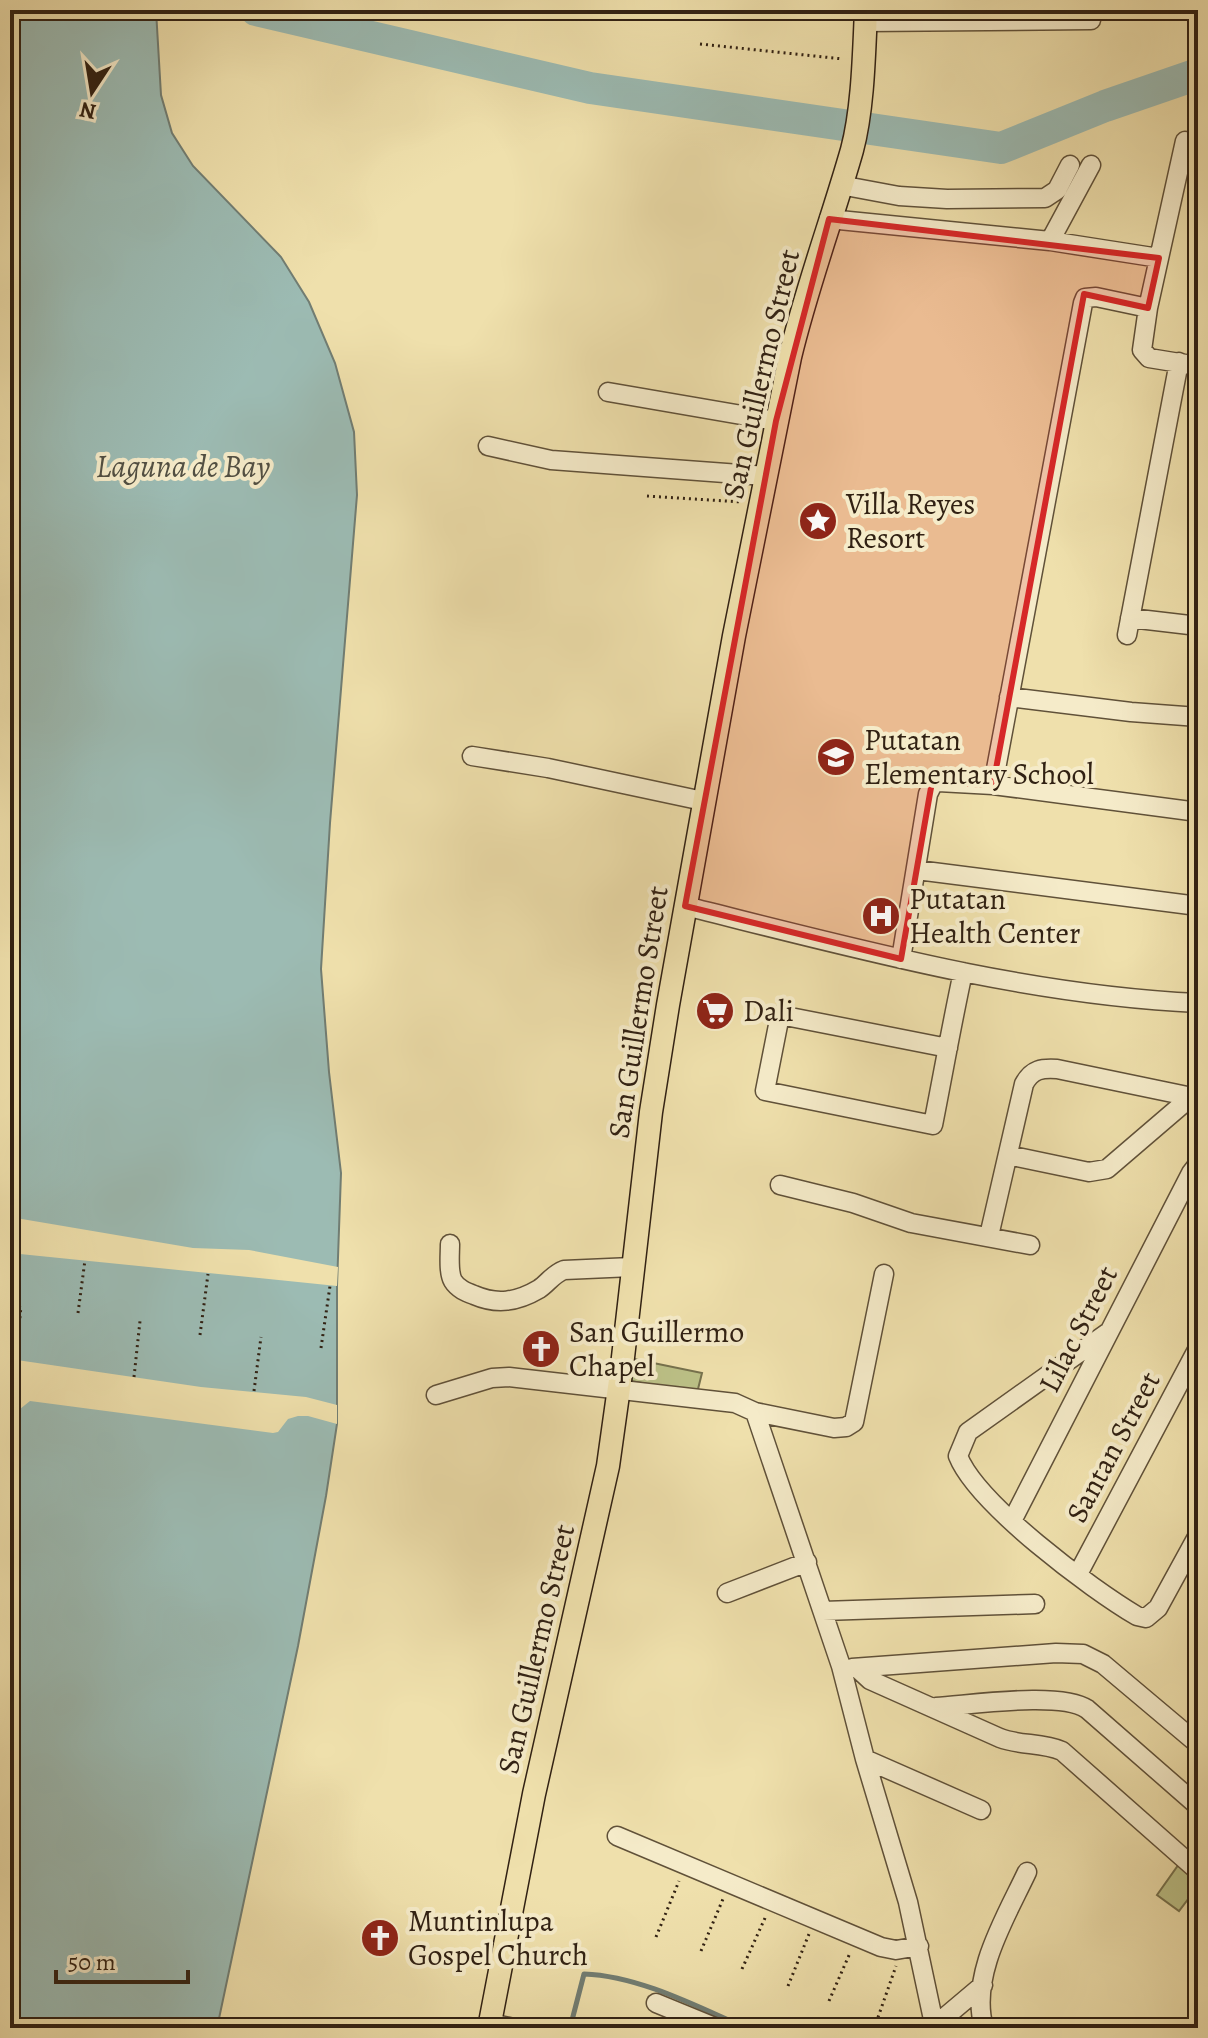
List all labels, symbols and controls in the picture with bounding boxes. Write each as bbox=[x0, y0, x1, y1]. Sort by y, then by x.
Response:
north arrow bbox=[52, 52, 132, 132]
text: N bbox=[77, 94, 99, 127]
street label: San Guillermo Street bbox=[713, 245, 809, 503]
water label: Laguna de Bay bbox=[96, 444, 270, 488]
place label: Villa Reyes Resort bbox=[845, 484, 975, 558]
place icon: Villa Reyes Resort bbox=[797, 500, 839, 542]
place label: Putatan Elementary School bbox=[864, 720, 1094, 794]
school or university icon: Putatan Elementary School bbox=[815, 736, 857, 778]
place label: Putatan Health Center bbox=[909, 879, 1081, 953]
street label: San Guillermo Street bbox=[598, 883, 678, 1141]
hospital icon: Putatan Health Center bbox=[860, 895, 902, 937]
supermarket icon: Dali bbox=[694, 990, 736, 1032]
place label: Dali bbox=[743, 991, 794, 1031]
street label: Lilac Street bbox=[1029, 1259, 1127, 1399]
place label: San Guillermo Chapel bbox=[569, 1312, 744, 1386]
church icon: San Guillermo Chapel bbox=[520, 1328, 562, 1370]
street label: Santan Street bbox=[1056, 1364, 1170, 1530]
street label: San Guillermo Street bbox=[488, 1520, 584, 1778]
place label: Muntinlupa Gospel Church bbox=[408, 1901, 588, 1975]
church icon: Muntinlupa Gospel Church bbox=[359, 1917, 401, 1959]
scale bar bbox=[56, 1934, 188, 1984]
text: 50 m bbox=[68, 1946, 116, 1978]

